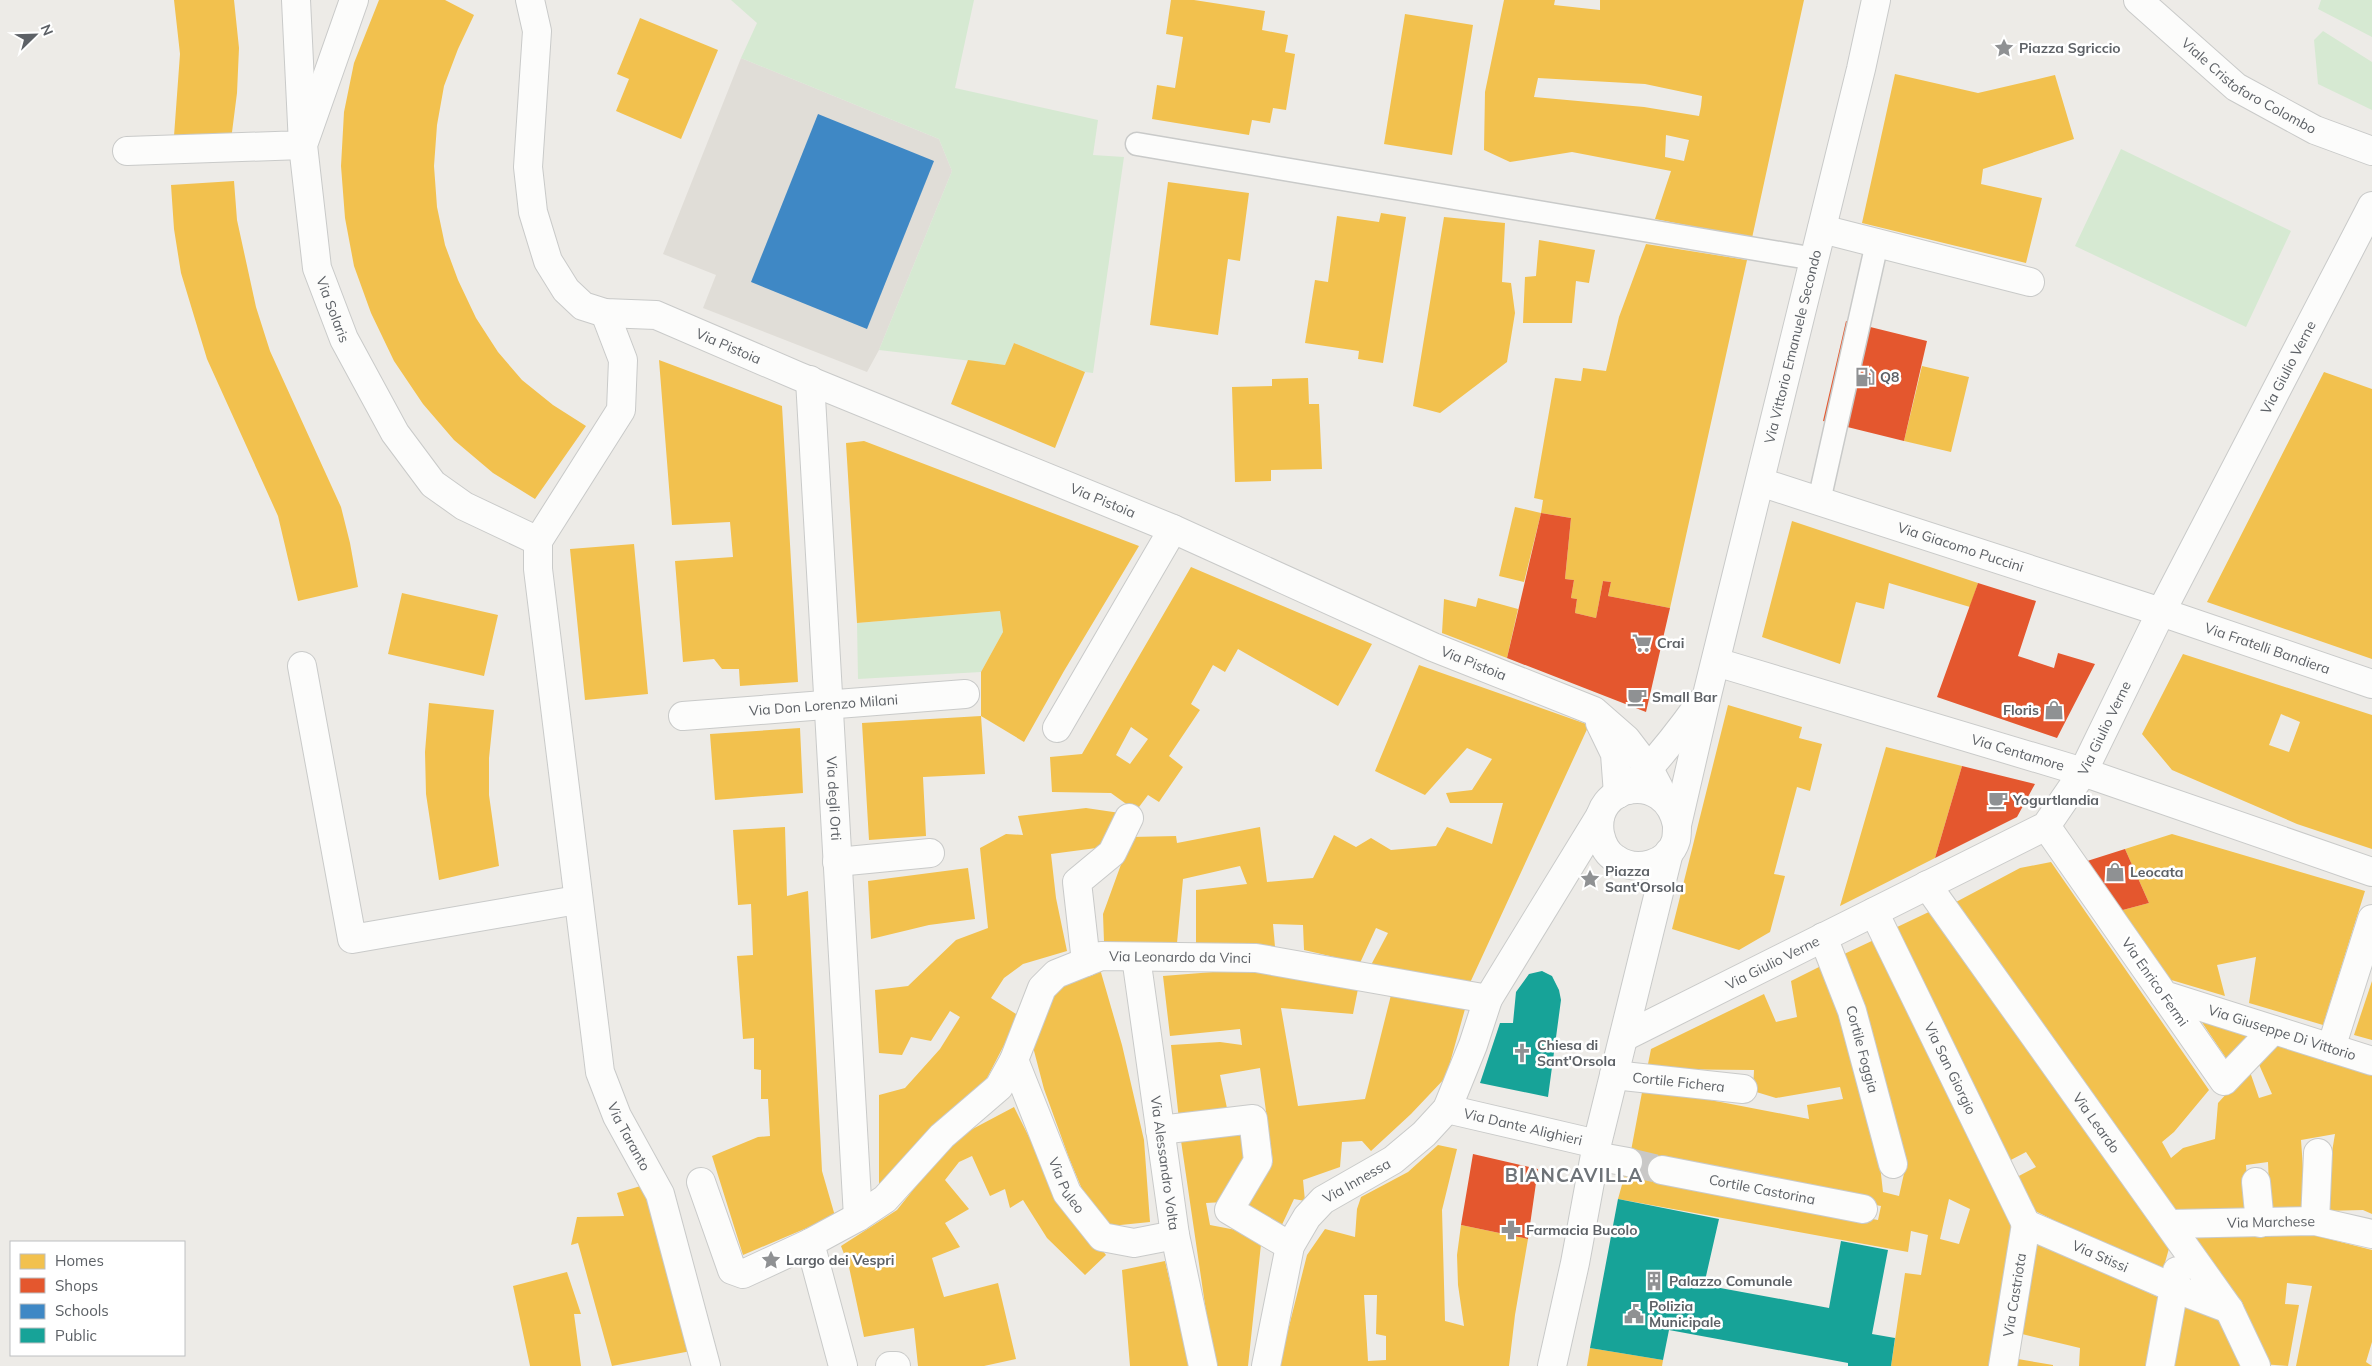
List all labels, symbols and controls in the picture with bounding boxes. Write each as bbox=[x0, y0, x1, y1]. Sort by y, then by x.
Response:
north arrow bbox=[10, 10, 60, 60]
text: N bbox=[37, 22, 57, 38]
street label: Viale Cristoforo Colombo bbox=[2178, 34, 2319, 138]
place icon: Piazza Sgriccio bbox=[1993, 37, 2015, 59]
place label: Piazza Sgriccio bbox=[2019, 39, 2121, 57]
street label: Via Vittorio Emanuele Secondo bbox=[1760, 248, 1825, 446]
street label: Via Solaris bbox=[312, 274, 354, 345]
street label: Via Giulio Verne bbox=[2256, 318, 2320, 417]
street label: Via Pistoia bbox=[693, 324, 764, 368]
fuel station icon: Q8 bbox=[1854, 366, 1876, 388]
place label: Q8 bbox=[1880, 368, 1899, 386]
street label: Via Pistoia bbox=[1067, 479, 1138, 522]
street label: Via Giacomo Puccini bbox=[1895, 518, 2026, 576]
street label: Via Fratelli Bandiera bbox=[2202, 619, 2333, 678]
supermarket icon: Crai bbox=[1631, 632, 1653, 654]
place label: Crai bbox=[1657, 634, 1684, 652]
street label: Via Pistoia bbox=[1438, 642, 1509, 684]
street label: Via Giulio Verne bbox=[2074, 678, 2135, 778]
cafe icon: Small Bar bbox=[1626, 686, 1648, 708]
place label: Small Bar bbox=[1652, 688, 1718, 706]
street label: Via Don Lorenzo Milani bbox=[748, 690, 899, 720]
shop icon: Floris bbox=[2043, 699, 2065, 721]
place label: Floris bbox=[2003, 701, 2039, 719]
street label: Via Centamore bbox=[1969, 730, 2066, 775]
street label: Via degli Orti bbox=[823, 756, 845, 841]
cafe icon: Yogurtlandia bbox=[1987, 789, 2009, 811]
place label: Yogurtlandia bbox=[2012, 791, 2099, 809]
shop icon: Leocata bbox=[2104, 861, 2126, 883]
place label: Piazza Sant'Orsola bbox=[1605, 862, 1684, 896]
place label: Leocata bbox=[2130, 863, 2183, 881]
place icon: Piazza Sant'Orsola bbox=[1579, 868, 1601, 890]
street label: Via Giulio Verne bbox=[1723, 932, 1822, 994]
street label: Via Enrico Fermi bbox=[2118, 934, 2192, 1030]
street label: Via Leonardo da Vinci bbox=[1109, 947, 1251, 967]
street label: Via Giuseppe Di Vittorio bbox=[2206, 1001, 2358, 1064]
street label: Cortile Foggia bbox=[1842, 1003, 1883, 1095]
street label: Via San Giorgio bbox=[1920, 1019, 1980, 1118]
place label: Chiesa di Sant'Orsola bbox=[1537, 1036, 1616, 1070]
church icon: Chiesa di Sant'Orsola bbox=[1511, 1042, 1533, 1064]
street label: Cortile Fichera bbox=[1631, 1068, 1726, 1096]
street label: Via Leardo bbox=[2069, 1089, 2124, 1157]
street label: Via Alessandro Volta bbox=[1147, 1095, 1183, 1231]
street label: Via Taranto bbox=[604, 1100, 654, 1174]
street label: Via Dante Alighieri bbox=[1462, 1104, 1584, 1149]
street label: Via Innessa bbox=[1319, 1154, 1394, 1207]
street label: Via Puleo bbox=[1045, 1155, 1089, 1217]
district label: BIANCAVILLA bbox=[1505, 1163, 1643, 1187]
street label: Cortile Castorina bbox=[1707, 1170, 1817, 1209]
street label: Via Marchese bbox=[2227, 1212, 2315, 1232]
pharmacy icon: Farmacia Bucolo bbox=[1500, 1219, 1522, 1241]
place label: Farmacia Bucolo bbox=[1526, 1221, 1638, 1239]
street label: Via Stissi bbox=[2070, 1236, 2131, 1276]
legend bbox=[10, 1241, 185, 1356]
place icon: Largo dei Vespri bbox=[760, 1249, 782, 1271]
text: Homes bbox=[55, 1251, 104, 1270]
place label: Largo dei Vespri bbox=[786, 1251, 894, 1269]
street label: Via Castriota bbox=[1999, 1252, 2030, 1338]
building icon: Palazzo Comunale bbox=[1643, 1270, 1665, 1292]
place label: Palazzo Comunale bbox=[1669, 1272, 1793, 1290]
text: Shops bbox=[55, 1276, 98, 1295]
place label: Polizia Municipale bbox=[1649, 1297, 1721, 1331]
text: Schools bbox=[55, 1301, 109, 1320]
public building icon: Polizia Municipale bbox=[1623, 1303, 1645, 1325]
text: Public bbox=[55, 1326, 97, 1345]

